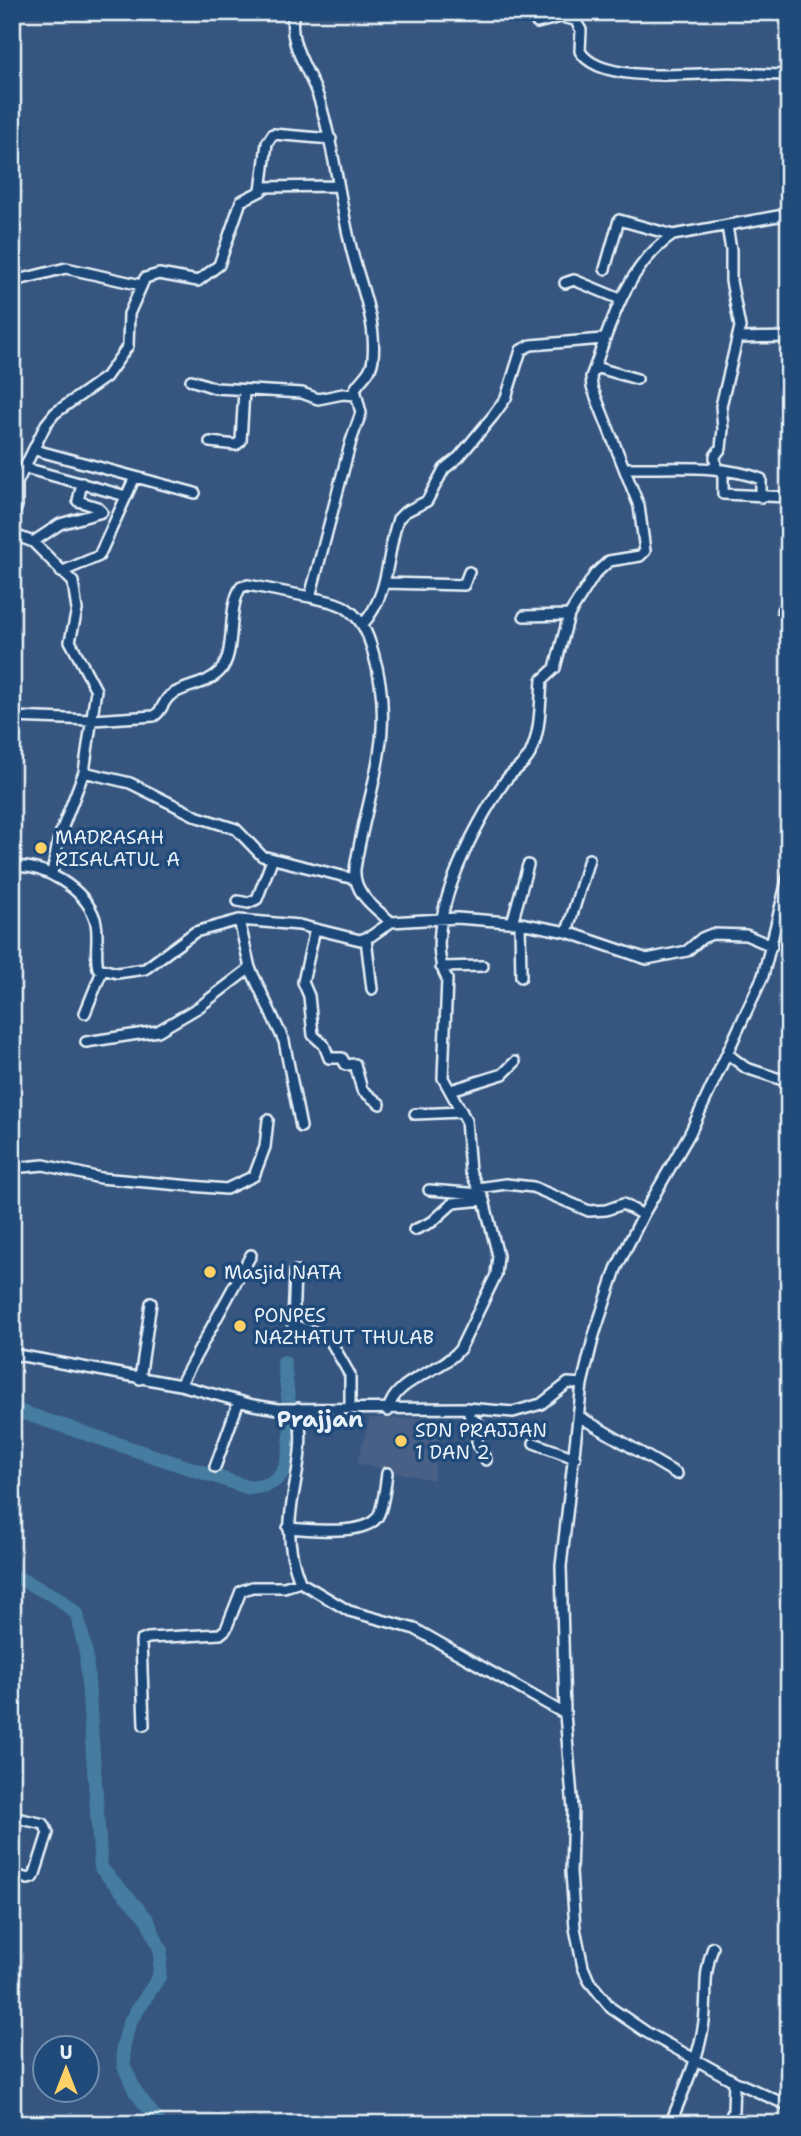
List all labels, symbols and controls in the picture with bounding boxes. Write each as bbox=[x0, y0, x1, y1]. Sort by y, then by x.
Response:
place label: MADRASAH RISALATUL A bbox=[55, 825, 180, 872]
marker: MADRASAH RISALATUL A bbox=[33, 840, 49, 856]
place label: Masjid NATA bbox=[224, 1260, 342, 1285]
marker: Masjid NATA bbox=[202, 1264, 218, 1280]
place label: PONPES NAZHATUT THULAB bbox=[254, 1303, 434, 1350]
marker: PONPES NAZHATUT THULAB bbox=[232, 1318, 248, 1334]
district label: Prajjan bbox=[277, 1404, 363, 1434]
place label: SDN PRAJJAN 1 DAN 2 bbox=[415, 1418, 547, 1465]
marker: SDN PRAJJAN 1 DAN 2 bbox=[393, 1433, 409, 1449]
north arrow bbox=[32, 2035, 102, 2104]
text: U bbox=[60, 2040, 73, 2065]

